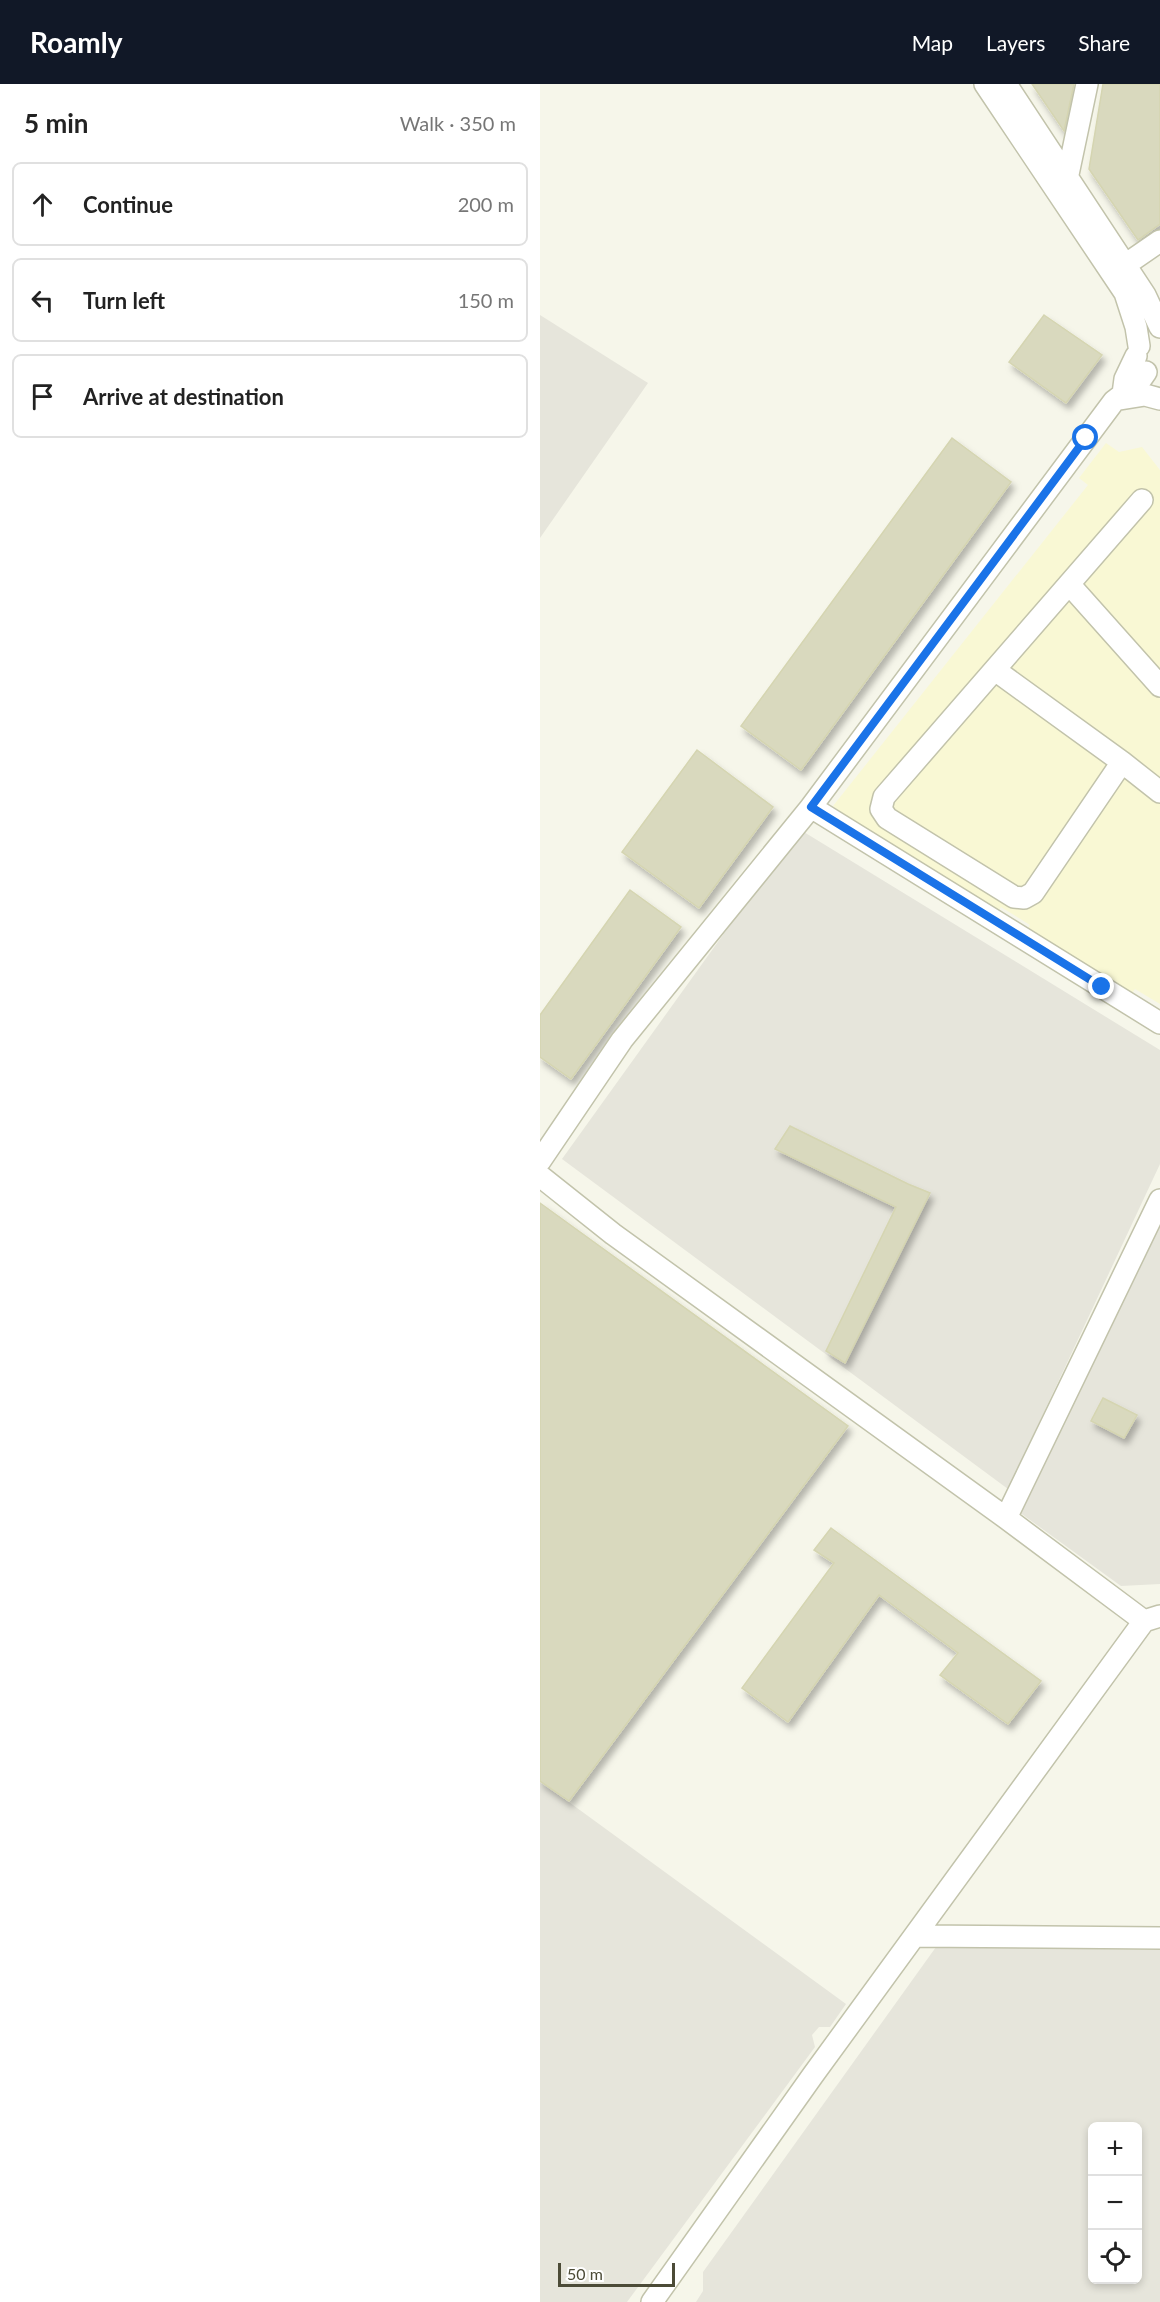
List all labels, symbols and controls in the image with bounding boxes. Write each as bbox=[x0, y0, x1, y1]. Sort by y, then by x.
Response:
text: Roamly bbox=[30, 25, 123, 59]
text: Map bbox=[912, 30, 953, 55]
text: Layers bbox=[986, 30, 1045, 55]
text: Share bbox=[1078, 30, 1130, 55]
text: 5 min bbox=[24, 107, 88, 139]
text: Walk · 350 m bbox=[400, 111, 516, 135]
icon: ahead bbox=[26, 188, 59, 221]
text: Continue bbox=[83, 191, 173, 218]
text: 200 m bbox=[458, 192, 514, 216]
icon: left bbox=[26, 284, 59, 317]
text: Turn left bbox=[83, 287, 165, 314]
text: 150 m bbox=[458, 288, 514, 312]
icon: arrive bbox=[26, 380, 59, 413]
text: Arrive at destination bbox=[83, 383, 284, 410]
route start bbox=[1072, 424, 1098, 450]
route end bbox=[1088, 973, 1114, 999]
map controls bbox=[1088, 2122, 1142, 2284]
button: + bbox=[1088, 2122, 1142, 2176]
button: − bbox=[1088, 2176, 1142, 2230]
button: locate bbox=[1088, 2230, 1142, 2284]
scale bar bbox=[558, 2260, 675, 2288]
text: 50 m bbox=[567, 2264, 603, 2283]

